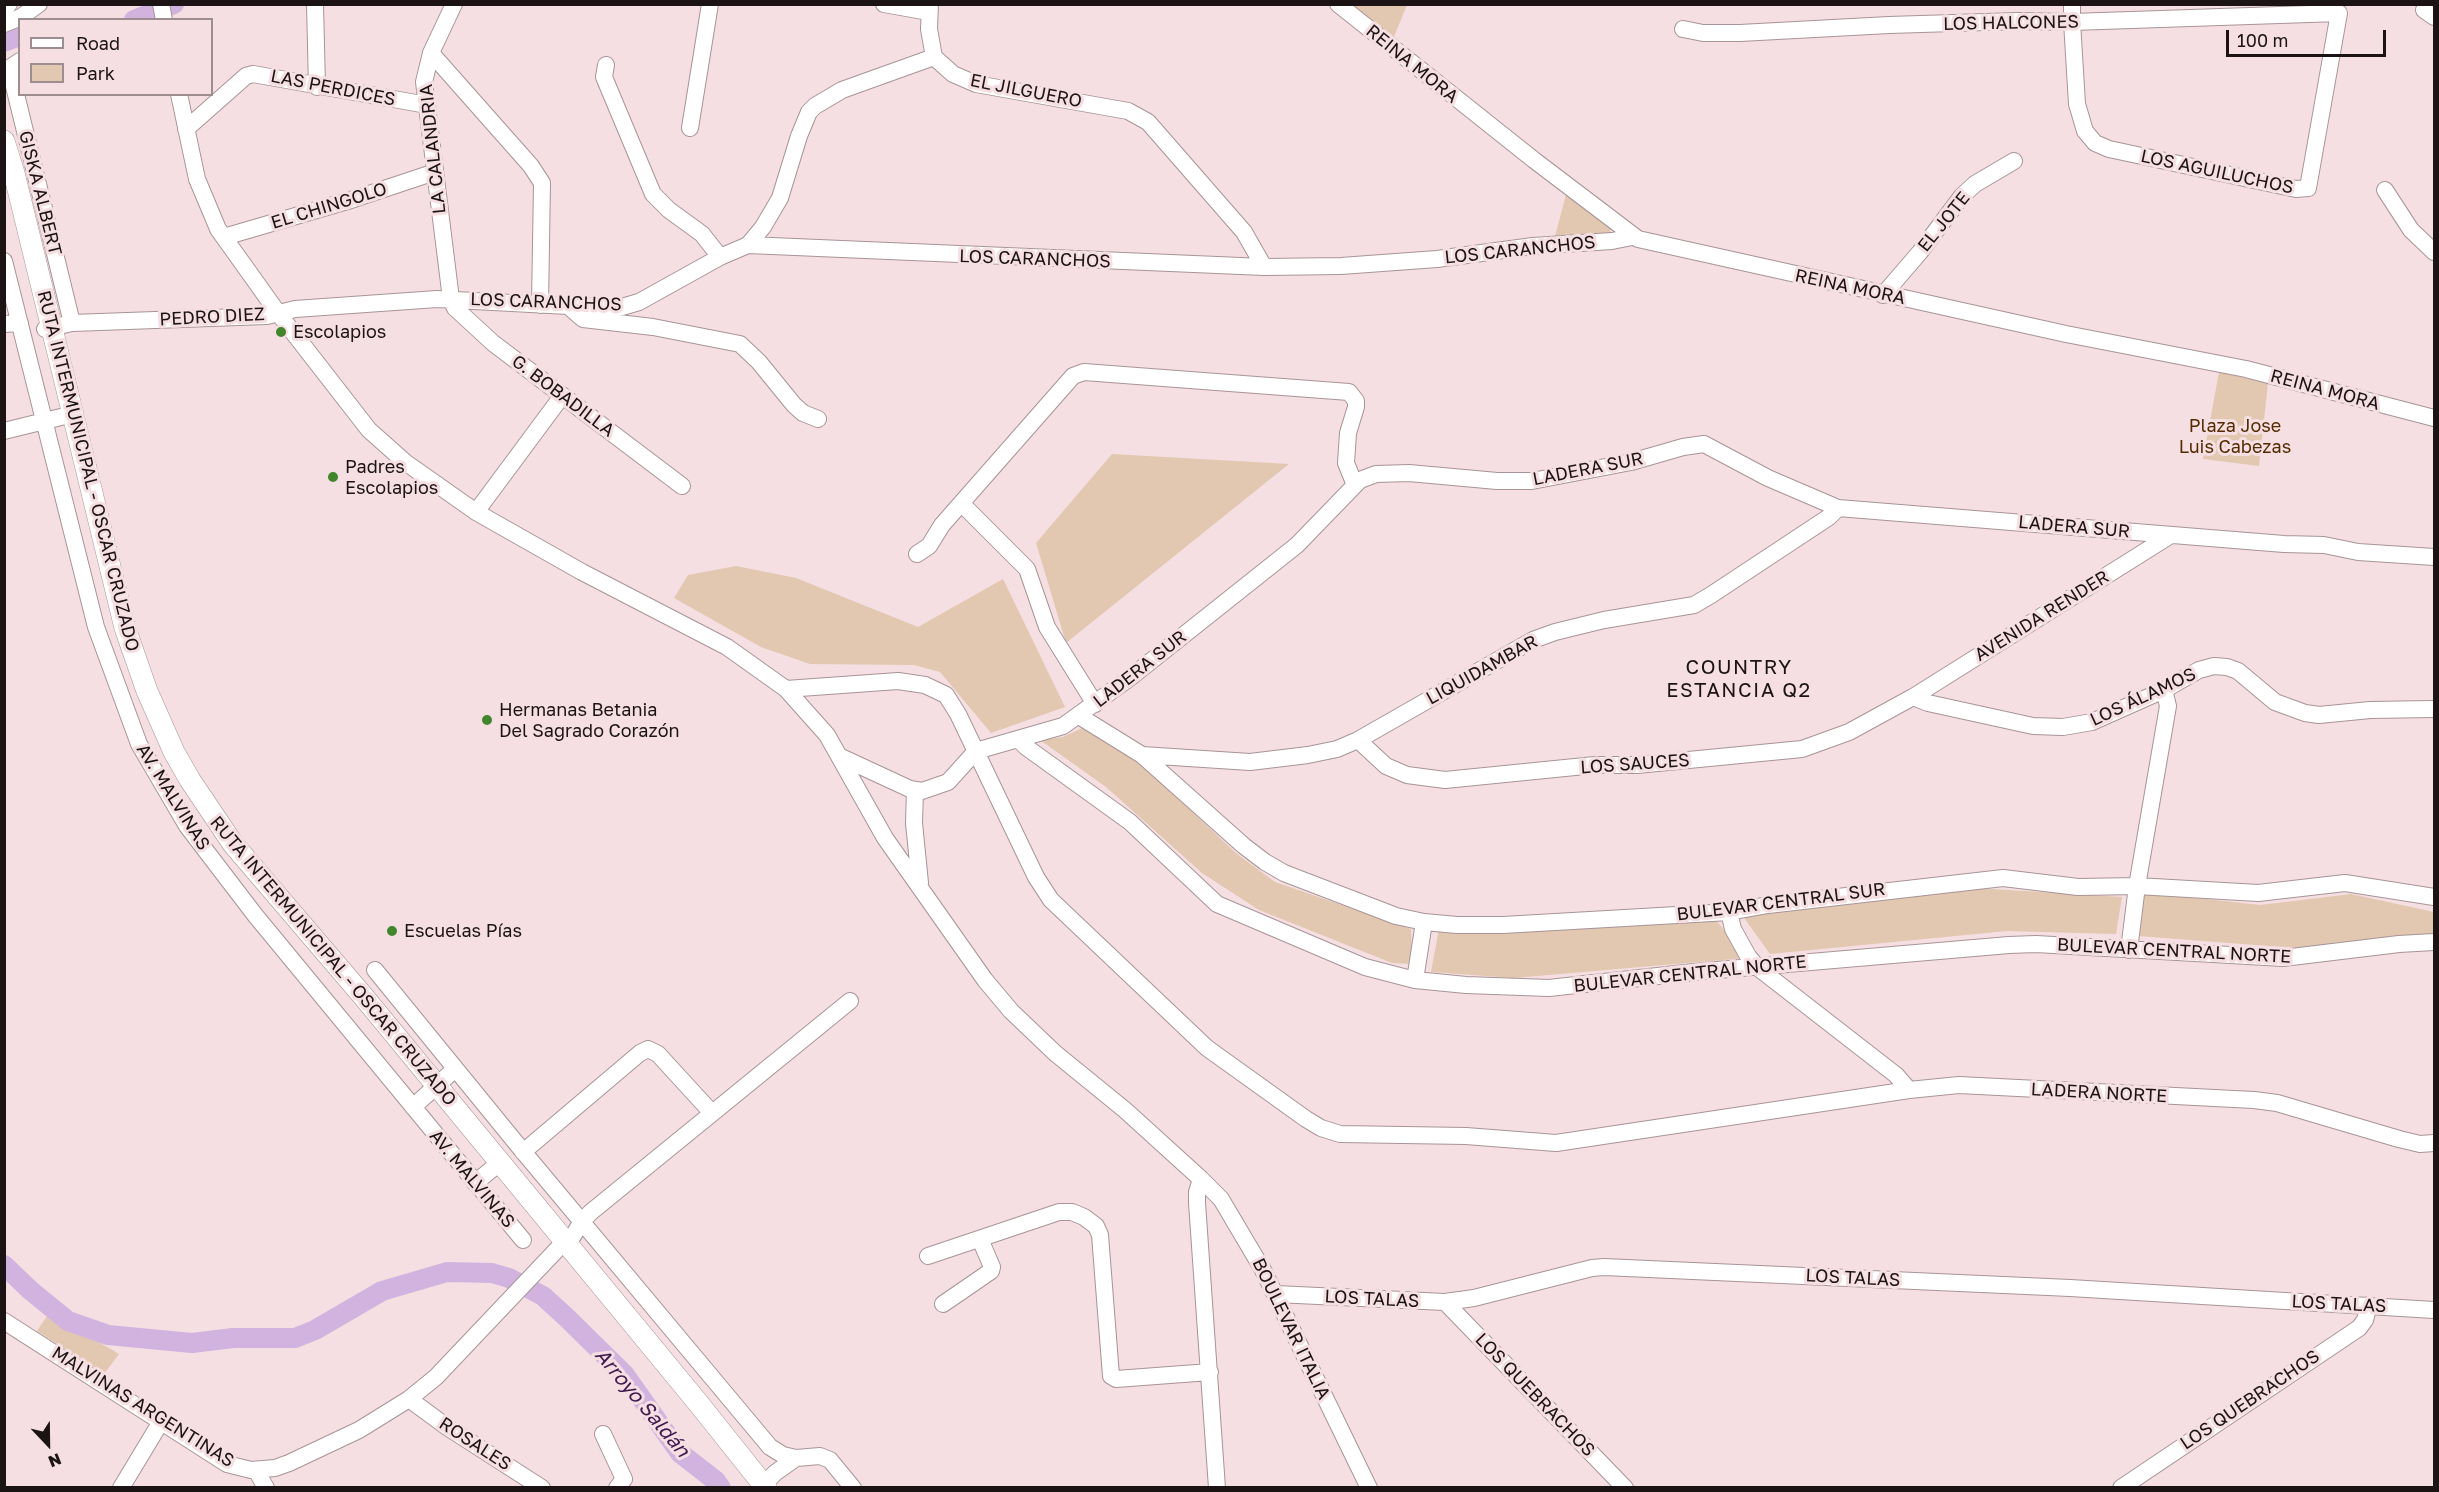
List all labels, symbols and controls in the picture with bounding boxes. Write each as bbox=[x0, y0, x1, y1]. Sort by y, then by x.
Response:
street label: LOS HALCONES bbox=[1943, 11, 2079, 35]
legend bbox=[18, 18, 213, 96]
scale bar bbox=[2229, 18, 2390, 56]
street label: REINA MORA bbox=[1362, 20, 1462, 108]
text: 100 m bbox=[2237, 29, 2288, 51]
text: Road bbox=[76, 32, 120, 54]
text: Park bbox=[76, 62, 115, 84]
street label: LAS PERDICES bbox=[269, 65, 397, 111]
street label: EL JILGUERO bbox=[968, 70, 1084, 112]
street label: LA CALANDRIA bbox=[415, 83, 451, 215]
street label: GISKA ALBERT bbox=[14, 128, 66, 258]
street label: LOS AGUILUCHOS bbox=[2139, 145, 2295, 199]
street label: EL CHINGOLO bbox=[269, 178, 389, 234]
street label: EL JOTE bbox=[1913, 188, 1975, 256]
street label: LOS CARANCHOS bbox=[1444, 231, 1596, 269]
street label: LOS CARANCHOS bbox=[959, 246, 1111, 272]
street label: REINA MORA bbox=[1793, 265, 1907, 309]
street label: RUTA INTERMUNICIPAL - OSCAR CRUZADO bbox=[33, 288, 143, 654]
street label: LOS CARANCHOS bbox=[470, 289, 622, 315]
street label: PEDRO DIEZ bbox=[159, 303, 265, 331]
place label: Escolapios bbox=[293, 321, 386, 343]
marker: Escolapios bbox=[274, 325, 288, 339]
street label: G. BOBADILLA bbox=[508, 350, 618, 442]
street label: REINA MORA bbox=[2268, 365, 2382, 415]
park label: Plaza Jose Luis Cabezas bbox=[2179, 415, 2291, 458]
street label: LADERA SUR bbox=[1531, 448, 1645, 490]
place label: Padres Escolapios bbox=[345, 456, 438, 498]
marker: Padres Escolapios bbox=[326, 470, 340, 484]
street label: LADERA SUR bbox=[2017, 511, 2131, 543]
street label: AVENIDA RENDER bbox=[1971, 566, 2113, 666]
street label: LADERA SUR bbox=[1089, 626, 1191, 712]
street label: LIQUIDAMBAR bbox=[1423, 631, 1541, 709]
district label: COUNTRY ESTANCIA Q2 bbox=[1666, 656, 1812, 703]
street label: LOS ÁLAMOS bbox=[2087, 663, 2199, 731]
place label: Hermanas Betania Del Sagrado Corazón bbox=[499, 699, 680, 742]
marker: Hermanas Betania Del Sagrado Corazón bbox=[480, 713, 494, 727]
street label: AV. MALVINAS bbox=[132, 740, 214, 854]
street label: LOS SAUCES bbox=[1580, 749, 1690, 779]
street label: RUTA INTERMUNICIPAL - OSCAR CRUZADO bbox=[205, 812, 461, 1110]
street label: BULEVAR CENTRAL SUR bbox=[1676, 878, 1886, 926]
place label: Escuelas Pías bbox=[404, 920, 522, 942]
marker: Escuelas Pías bbox=[385, 924, 399, 938]
street label: BULEVAR CENTRAL NORTE bbox=[2057, 934, 2291, 968]
street label: BULEVAR CENTRAL NORTE bbox=[1572, 951, 1808, 997]
street label: LADERA NORTE bbox=[2030, 1079, 2168, 1107]
street label: AV. MALVINAS bbox=[425, 1126, 519, 1232]
street label: BOULEVAR ITALIA bbox=[1247, 1255, 1335, 1403]
street label: LOS TALAS bbox=[1805, 1265, 1901, 1291]
street label: LOS TALAS bbox=[1324, 1286, 1420, 1312]
street label: LOS TALAS bbox=[2291, 1291, 2387, 1317]
street label: LOS QUEBRACHOS bbox=[1471, 1329, 1599, 1461]
street label: MALVINAS ARGENTINAS bbox=[48, 1342, 238, 1472]
water label: Arroyo Saldán bbox=[590, 1344, 694, 1462]
street label: LOS QUEBRACHOS bbox=[2176, 1345, 2324, 1455]
street label: ROSALES bbox=[435, 1413, 515, 1475]
north arrow bbox=[18, 1414, 78, 1474]

